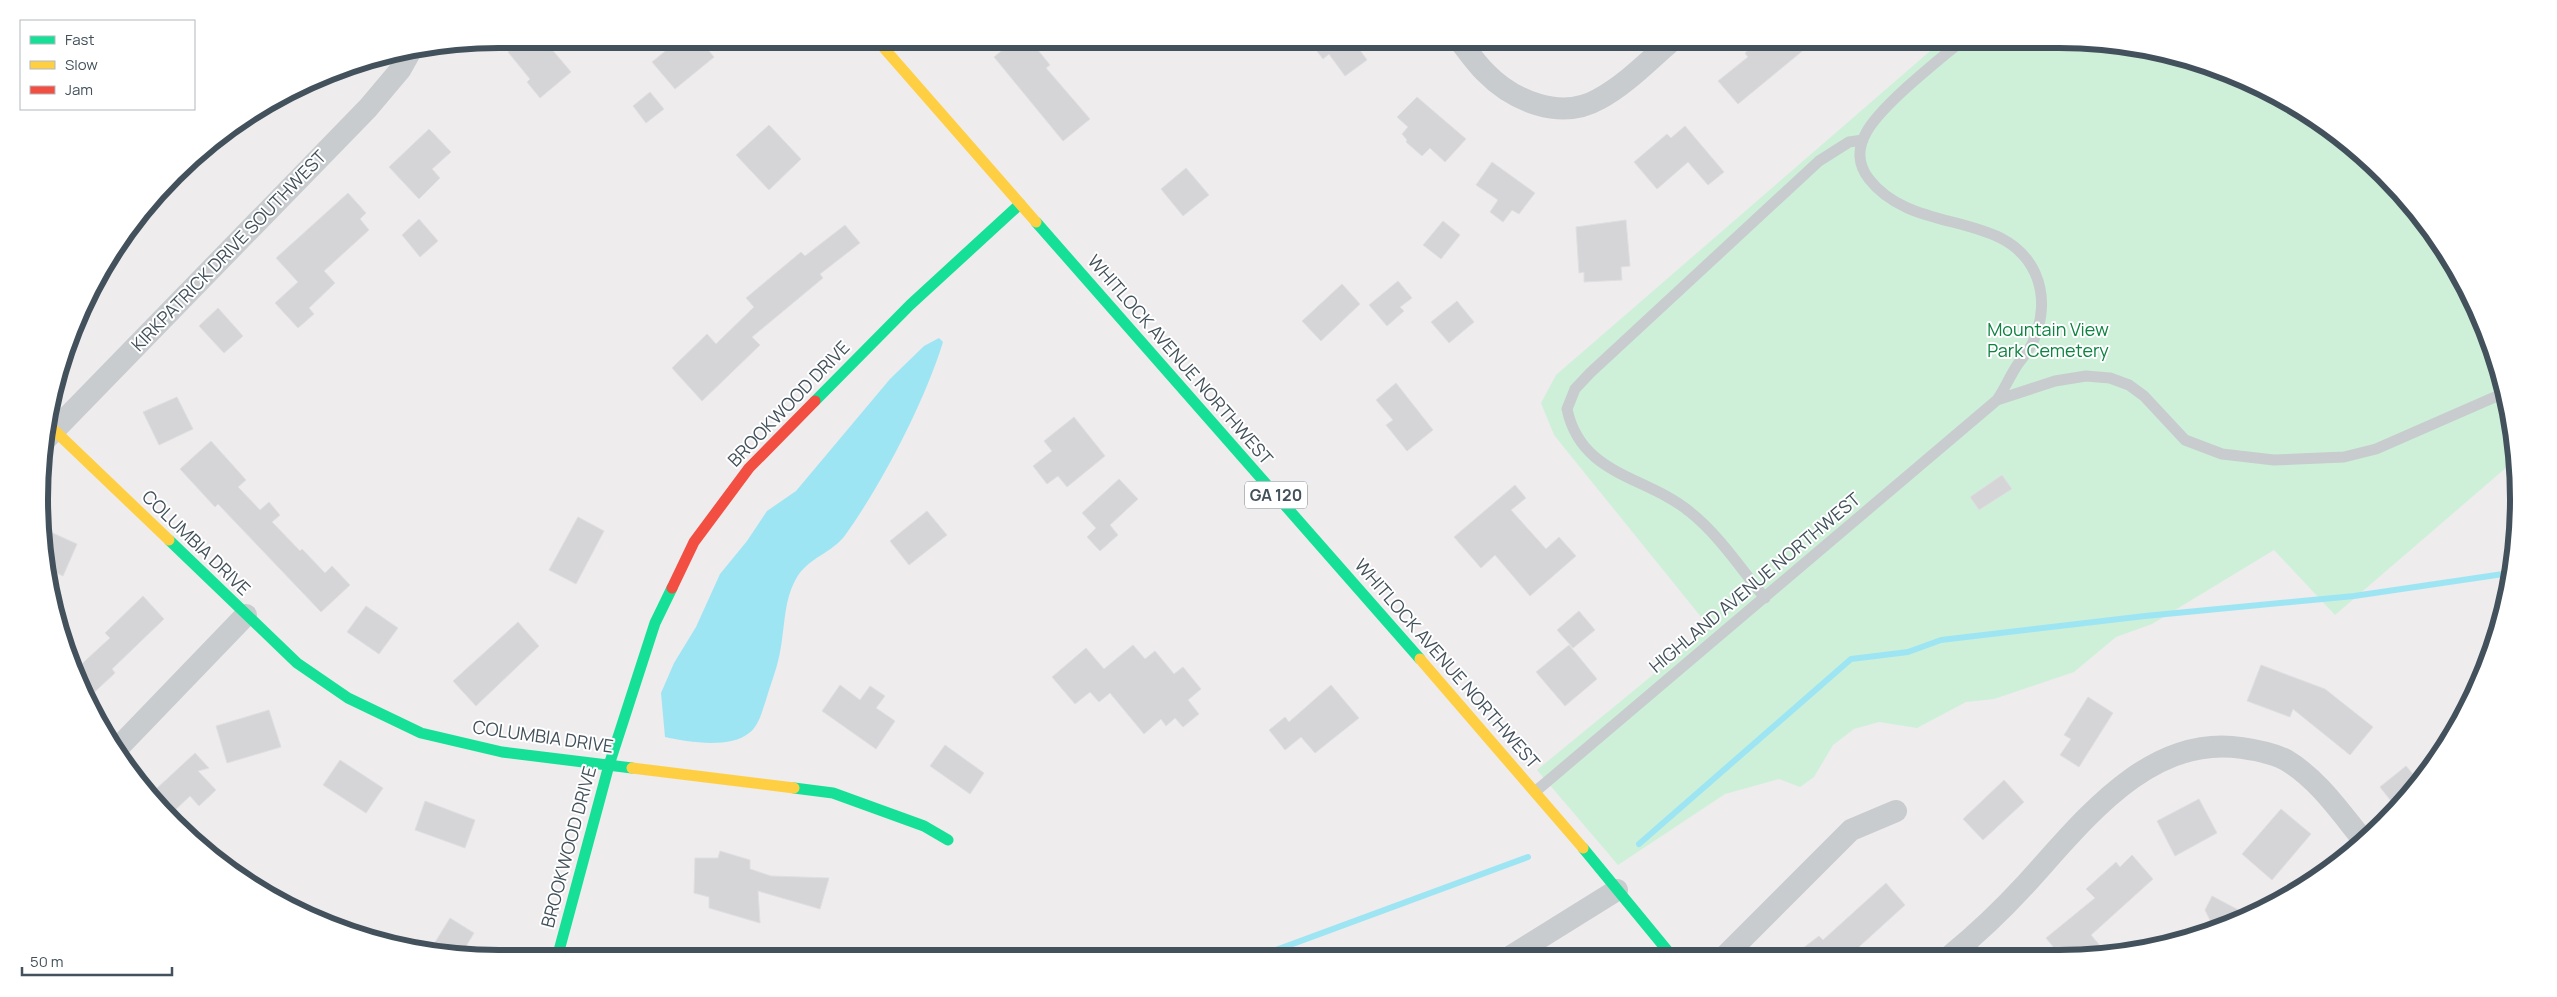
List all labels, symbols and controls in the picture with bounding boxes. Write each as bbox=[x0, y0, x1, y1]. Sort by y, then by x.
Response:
legend bbox=[20, 20, 195, 110]
text: Fast bbox=[65, 29, 94, 50]
text: Slow bbox=[65, 54, 98, 75]
text: Jam bbox=[65, 79, 93, 100]
street label: KIRKPATRICK DRIVE SOUTHWEST bbox=[126, 144, 331, 356]
street label: WHITLOCK AVENUE NORTHWEST bbox=[1083, 249, 1279, 470]
park label: Mountain View Park Cemetery bbox=[1987, 317, 2109, 362]
street label: BROOKWOOD DRIVE bbox=[722, 335, 855, 471]
road number: GA 120 bbox=[1245, 482, 1307, 508]
street label: COLUMBIA DRIVE bbox=[137, 484, 256, 600]
street label: HIGHLAND AVENUE NORTHWEST bbox=[1644, 487, 1865, 678]
street label: WHITLOCK AVENUE NORTHWEST bbox=[1350, 553, 1546, 774]
street label: COLUMBIA DRIVE bbox=[471, 714, 615, 758]
street label: BROOKWOOD DRIVE bbox=[535, 763, 601, 930]
scale bar bbox=[22, 944, 172, 976]
text: 50 m bbox=[30, 951, 64, 972]

